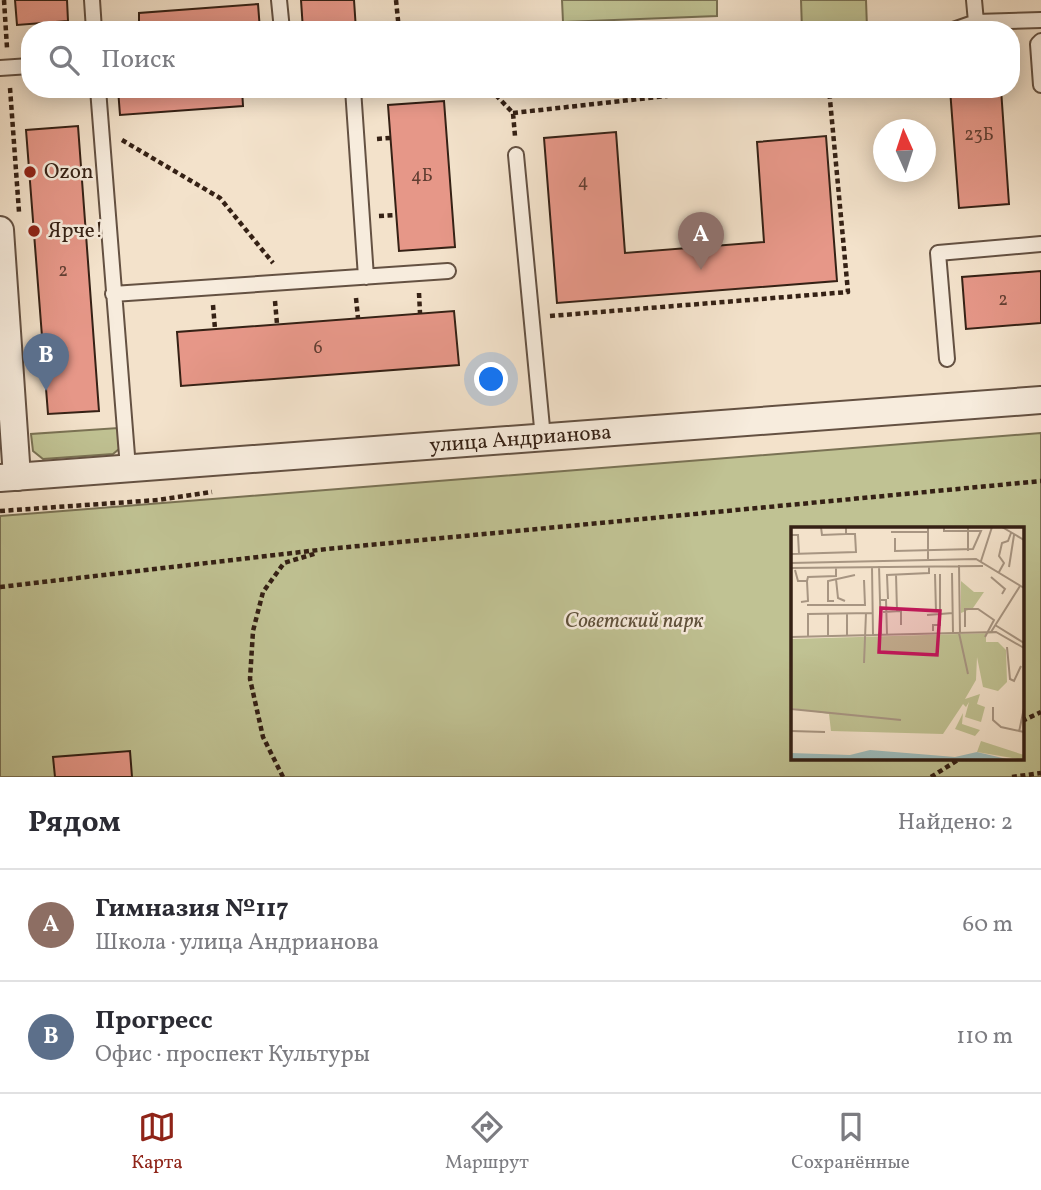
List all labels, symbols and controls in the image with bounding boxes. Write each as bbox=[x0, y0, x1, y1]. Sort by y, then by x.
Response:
search box bbox=[21, 21, 1020, 98]
icon: search bbox=[45, 41, 83, 79]
text: Поиск bbox=[101, 42, 175, 78]
north arrow bbox=[873, 119, 936, 182]
house number: 23Б bbox=[964, 123, 994, 148]
place label: Ozon bbox=[44, 158, 94, 187]
marker: Ozon bbox=[22, 164, 38, 180]
house number: 4Б bbox=[411, 164, 433, 189]
house number: 4 bbox=[578, 170, 588, 195]
pin: A bbox=[678, 212, 724, 270]
place label: Ярче! bbox=[48, 217, 103, 246]
marker: Ярче! bbox=[26, 223, 42, 239]
house number: 2 bbox=[58, 259, 68, 284]
house number: 2 bbox=[998, 288, 1008, 313]
pin: B bbox=[23, 333, 69, 391]
house number: 6 bbox=[313, 336, 323, 361]
your location bbox=[474, 362, 508, 396]
street label: улица Андрианова bbox=[428, 418, 613, 460]
inset map bbox=[791, 527, 1024, 760]
park label: Советский парк bbox=[565, 607, 704, 636]
text: Рядом bbox=[28, 802, 121, 844]
text: Найдено: 2 bbox=[898, 807, 1013, 839]
text: Гимназия №117 bbox=[95, 891, 289, 927]
text: A bbox=[43, 909, 59, 941]
text: 60 m bbox=[963, 909, 1013, 941]
text: Школа · улица Андрианова bbox=[95, 927, 379, 959]
text: Прогресс bbox=[95, 1003, 213, 1039]
text: B bbox=[43, 1021, 59, 1053]
text: 110 m bbox=[956, 1021, 1013, 1053]
text: Офис · проспект Культуры bbox=[95, 1039, 370, 1071]
tab: Карта bbox=[131, 1108, 183, 1176]
tab: Маршрут bbox=[445, 1108, 529, 1176]
tab: Сохранённые bbox=[791, 1108, 910, 1176]

